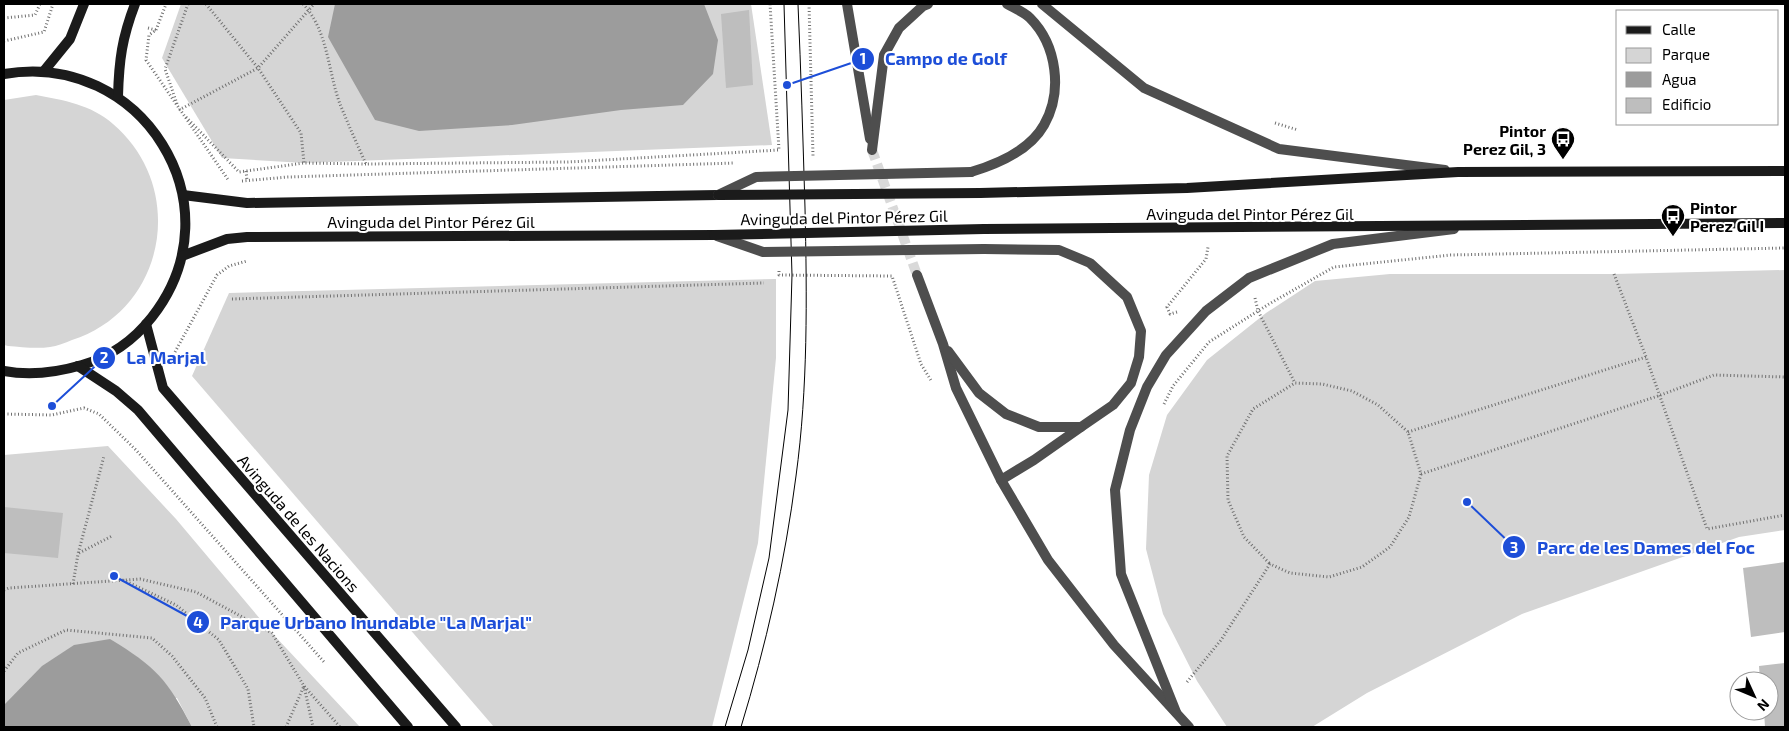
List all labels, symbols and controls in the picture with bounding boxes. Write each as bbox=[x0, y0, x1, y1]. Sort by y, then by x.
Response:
legend bbox=[1616, 10, 1779, 125]
text: Calle bbox=[1662, 20, 1696, 38]
callout: Campo de Golf bbox=[850, 42, 1017, 75]
text: Parque bbox=[1662, 45, 1710, 63]
text: Campo de Golf bbox=[885, 47, 1008, 69]
text: 1 bbox=[860, 49, 866, 67]
text: Agua bbox=[1662, 70, 1697, 88]
text: Edificio bbox=[1662, 95, 1711, 113]
place label: Pintor Perez Gil, 3 bbox=[1463, 121, 1546, 158]
bus stop icon: Pintor Perez Gil, 3 bbox=[1550, 126, 1576, 160]
place label: Pintor Perez Gil I bbox=[1690, 198, 1764, 235]
bus stop icon: Pintor Perez Gil I bbox=[1660, 203, 1686, 237]
street label: Avinguda del Pintor Pérez Gil bbox=[1146, 204, 1354, 223]
street label: Avinguda del Pintor Pérez Gil bbox=[740, 206, 948, 228]
street label: Avinguda del Pintor Pérez Gil bbox=[327, 212, 535, 231]
callout: La Marjal bbox=[91, 341, 216, 374]
text: La Marjal bbox=[126, 346, 206, 368]
text: 2 bbox=[100, 348, 109, 366]
street label: Avinguda de les Nacions bbox=[234, 450, 364, 596]
callout: Parc de les Dames del Foc bbox=[1501, 531, 1765, 564]
text: Parc de les Dames del Foc bbox=[1537, 536, 1755, 558]
text: 3 bbox=[1510, 538, 1518, 556]
callout: Parque Urbano Inundable "La Marjal" bbox=[185, 606, 542, 639]
text: Parque Urbano Inundable "La Marjal" bbox=[220, 611, 532, 633]
text: 4 bbox=[193, 613, 203, 631]
north arrow bbox=[1729, 671, 1779, 721]
text: N bbox=[1754, 696, 1773, 715]

